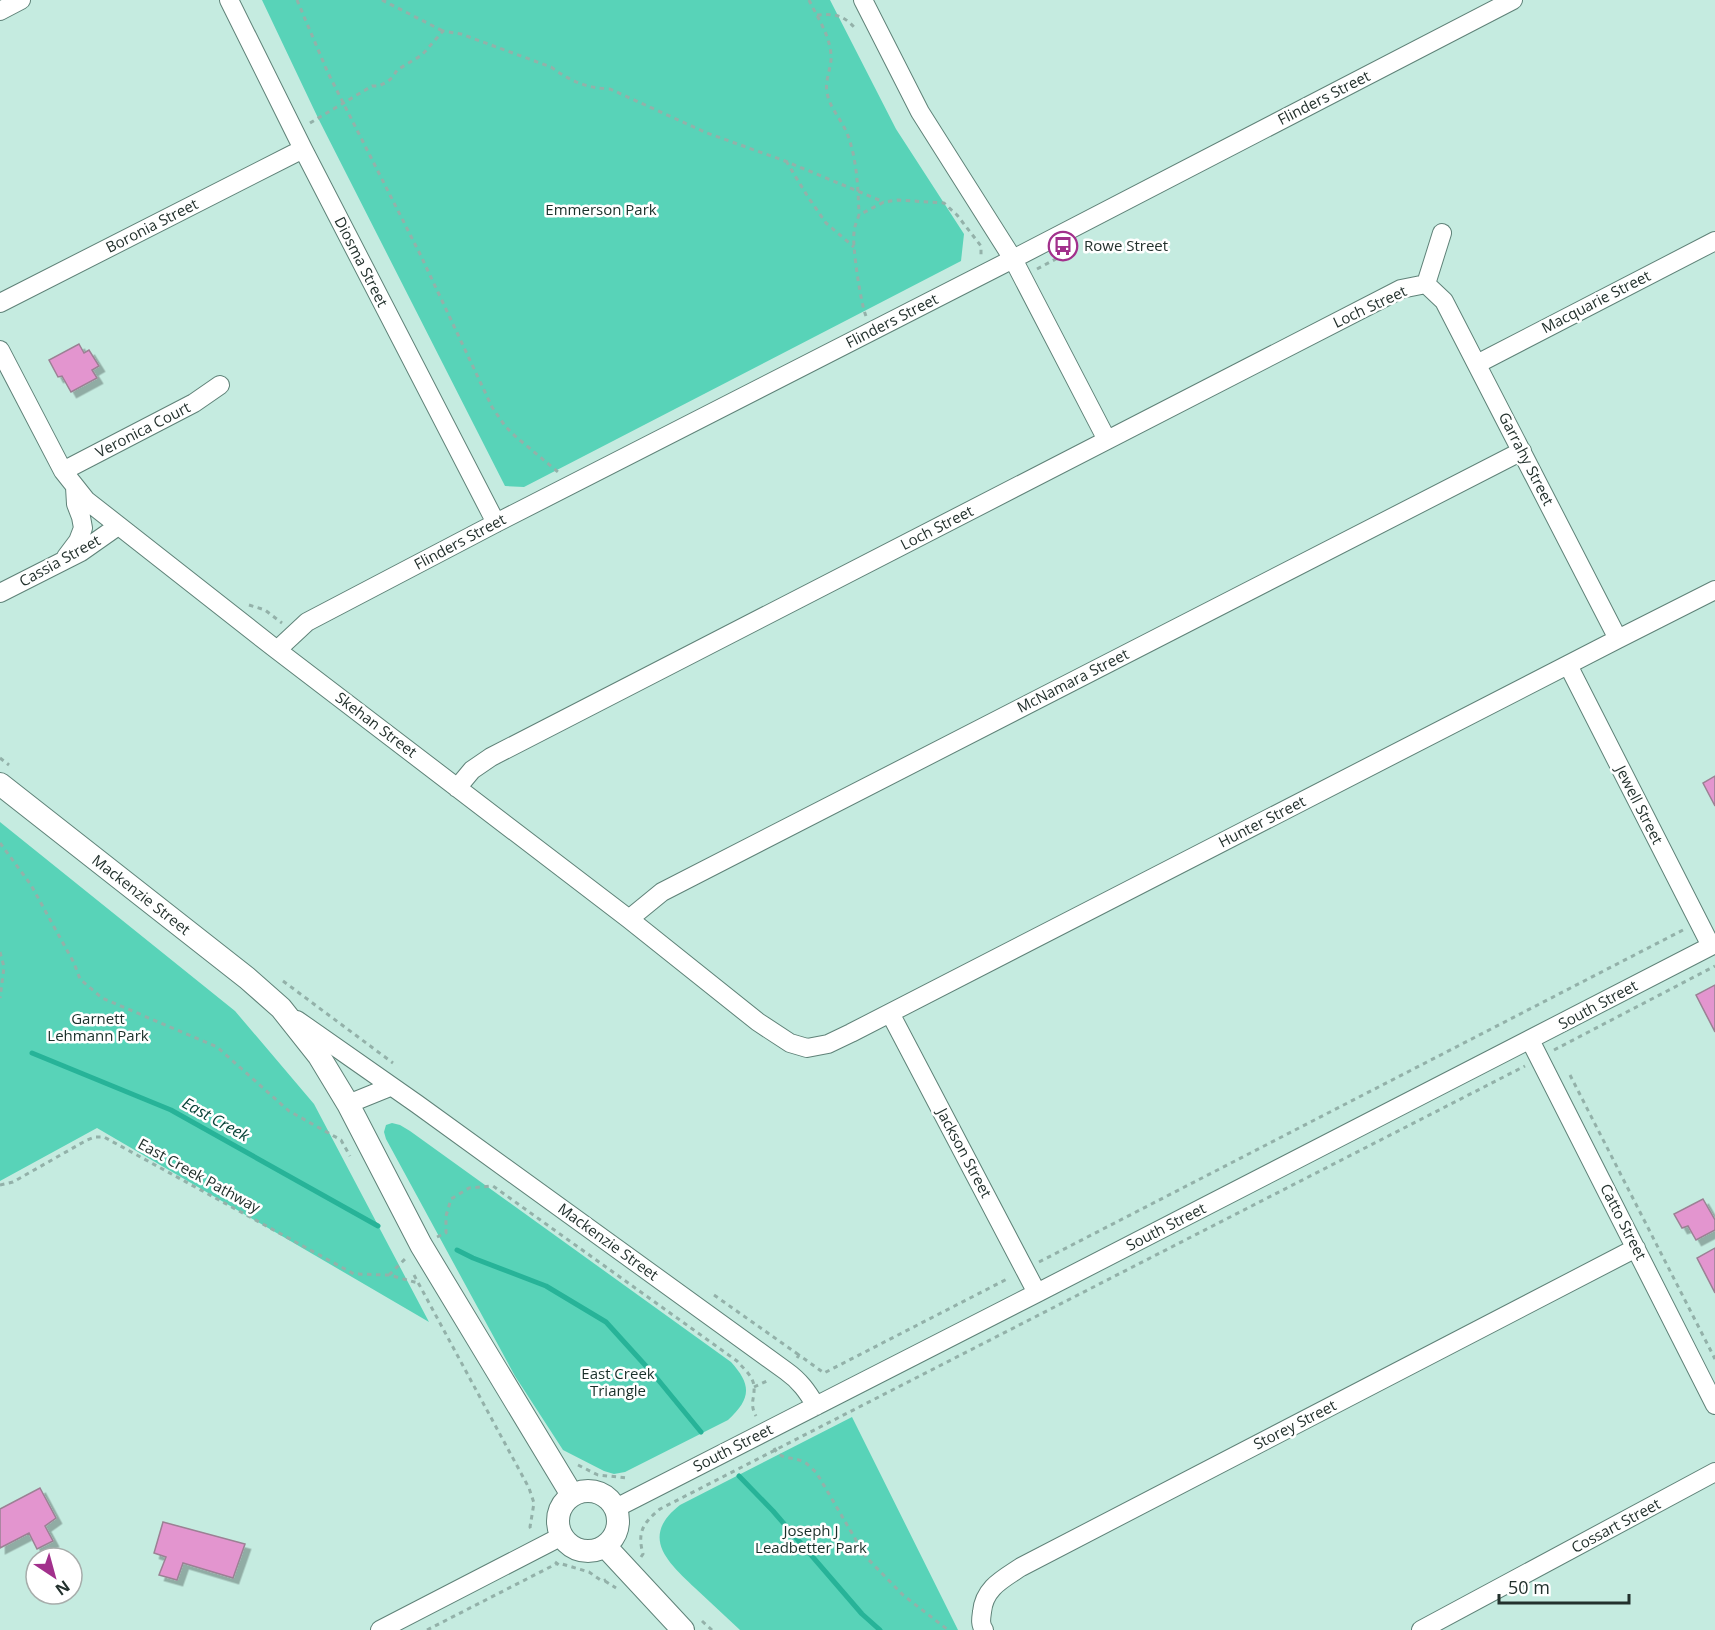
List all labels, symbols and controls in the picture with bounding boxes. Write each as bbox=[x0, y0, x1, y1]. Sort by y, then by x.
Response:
street label: Flinders Street bbox=[1274, 65, 1373, 129]
street label: Boronia Street bbox=[102, 193, 201, 257]
park label: Emmerson Park bbox=[545, 199, 657, 219]
street label: Diosma Street bbox=[331, 213, 393, 310]
bus stop icon: Rowe Street bbox=[1047, 230, 1079, 262]
place label: Rowe Street bbox=[1084, 235, 1168, 255]
street label: Macquarie Street bbox=[1538, 265, 1653, 337]
street label: Loch Street bbox=[1330, 280, 1410, 332]
street label: Flinders Street bbox=[842, 288, 941, 352]
street label: Veronica Court bbox=[92, 397, 193, 462]
street label: Garrahy Street bbox=[1495, 408, 1559, 509]
street label: Loch Street bbox=[897, 500, 976, 554]
street label: Flinders Street bbox=[410, 509, 509, 574]
street label: Cassia Street bbox=[15, 530, 104, 591]
street label: McNamara Street bbox=[1013, 643, 1132, 717]
street label: Skehan Street bbox=[332, 687, 421, 761]
street label: Jewell Street bbox=[1611, 760, 1668, 847]
street label: Hunter Street bbox=[1215, 791, 1308, 852]
street label: Mackenzie Street bbox=[88, 850, 195, 939]
street label: South Street bbox=[1555, 975, 1641, 1033]
park label: Garnett Lehmann Park bbox=[47, 1008, 149, 1045]
water label: East Creek bbox=[179, 1092, 254, 1147]
street label: Jackson Street bbox=[932, 1103, 997, 1201]
street label: East Creek Pathway bbox=[135, 1133, 265, 1217]
street label: Catto Street bbox=[1596, 1180, 1652, 1263]
street label: South Street bbox=[1122, 1197, 1209, 1255]
street label: Mackenzie Street bbox=[554, 1198, 663, 1284]
park label: East Creek Triangle bbox=[581, 1363, 655, 1400]
street label: Storey Street bbox=[1250, 1395, 1339, 1454]
street label: South Street bbox=[689, 1418, 776, 1476]
street label: Cossart Street bbox=[1567, 1493, 1664, 1557]
park label: Joseph J Leadbetter Park bbox=[755, 1520, 867, 1557]
north arrow bbox=[24, 1546, 84, 1606]
scale bar bbox=[1499, 1567, 1630, 1605]
text: N bbox=[51, 1575, 75, 1601]
text: 50 m bbox=[1508, 1575, 1550, 1599]

